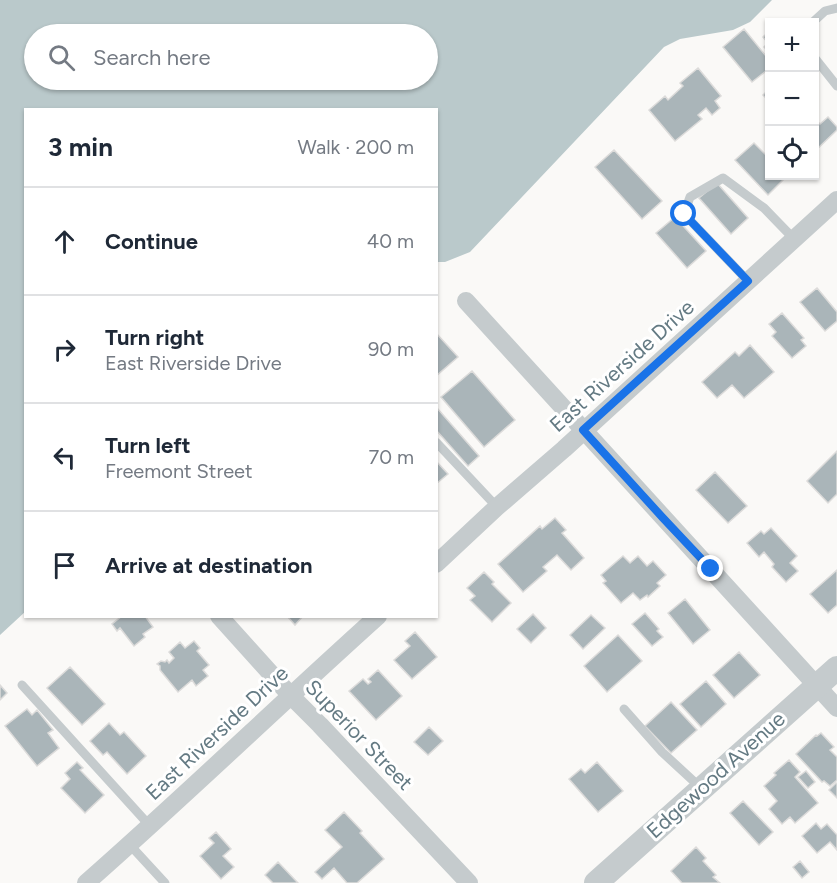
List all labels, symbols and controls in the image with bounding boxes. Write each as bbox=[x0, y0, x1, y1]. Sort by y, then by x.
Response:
map controls bbox=[765, 18, 819, 180]
button: + bbox=[765, 18, 819, 72]
search box bbox=[24, 24, 438, 90]
icon: search bbox=[45, 41, 78, 74]
text: Search here bbox=[93, 44, 211, 71]
button: − bbox=[765, 72, 819, 126]
button: locate bbox=[765, 126, 819, 180]
text: 3 min bbox=[48, 131, 113, 163]
text: Walk · 200 m bbox=[298, 135, 414, 159]
route start bbox=[670, 200, 696, 226]
icon: ahead bbox=[48, 225, 81, 258]
text: Continue bbox=[105, 228, 198, 255]
text: 40 m bbox=[367, 229, 414, 253]
street label: East Riverside Drive bbox=[544, 294, 699, 437]
text: Turn right bbox=[105, 324, 204, 351]
icon: right bbox=[48, 333, 81, 366]
text: 90 m bbox=[368, 337, 414, 361]
text: East Riverside Drive bbox=[105, 351, 282, 375]
text: Turn left bbox=[105, 432, 191, 459]
icon: left bbox=[48, 441, 81, 474]
text: 70 m bbox=[368, 445, 414, 469]
text: Freemont Street bbox=[105, 459, 253, 483]
icon: arrive bbox=[48, 549, 81, 582]
text: Arrive at destination bbox=[105, 552, 313, 579]
route end bbox=[697, 555, 723, 581]
street label: East Riverside Drive bbox=[140, 660, 293, 805]
street label: Superior Street bbox=[300, 674, 418, 795]
street label: Edgewood Avenue bbox=[641, 706, 790, 843]

